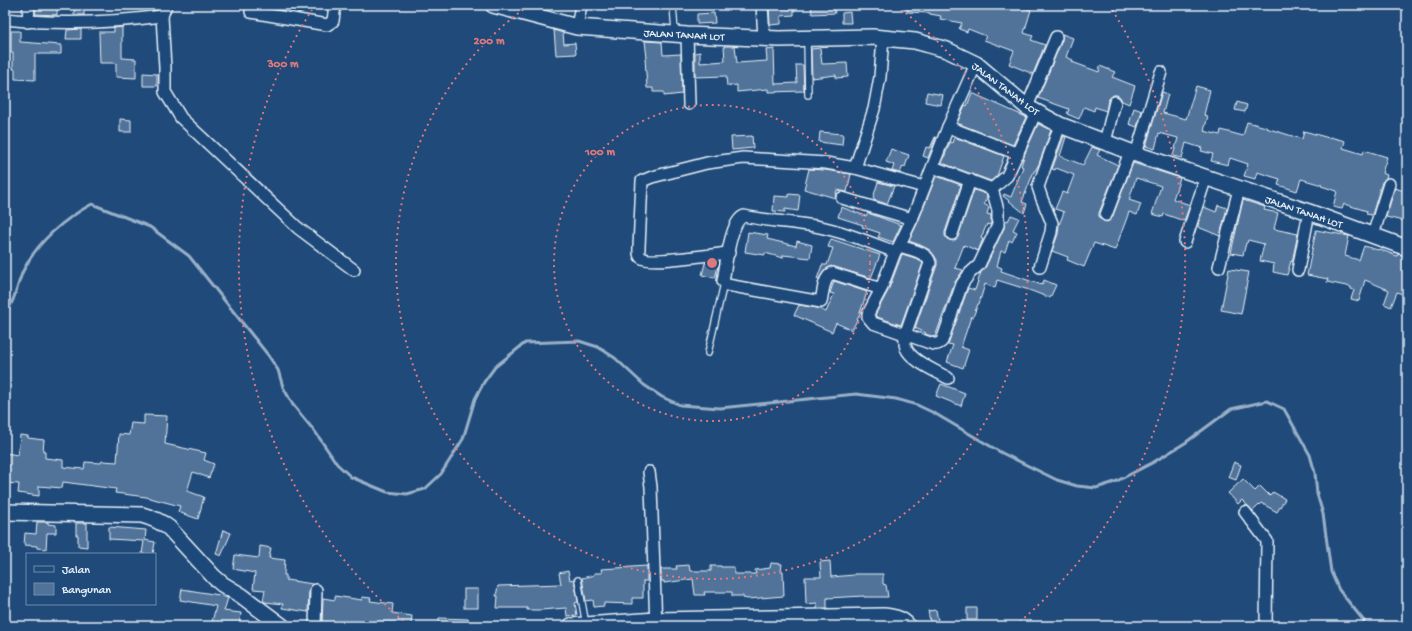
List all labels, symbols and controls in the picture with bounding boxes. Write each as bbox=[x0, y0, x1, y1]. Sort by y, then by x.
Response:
street label: JALAN TANAH LOT bbox=[643, 28, 725, 44]
text: 200 m bbox=[474, 35, 505, 49]
text: 300 m bbox=[266, 58, 299, 72]
street label: JALAN TANAH LOT bbox=[969, 60, 1041, 119]
text: 100 m bbox=[584, 146, 615, 160]
street label: JALAN TANAH LOT bbox=[1263, 194, 1344, 232]
centre of rings bbox=[705, 256, 719, 270]
legend bbox=[26, 553, 156, 605]
text: Jalan bbox=[62, 564, 90, 578]
text: Bangunan bbox=[61, 584, 111, 598]

